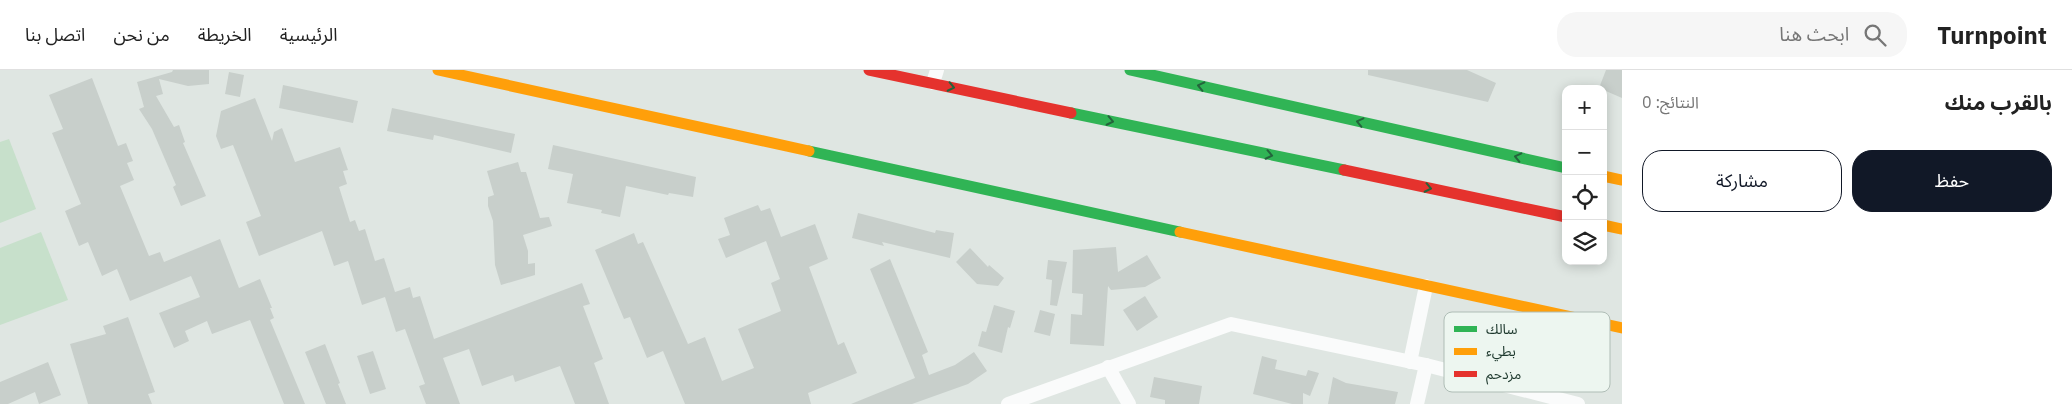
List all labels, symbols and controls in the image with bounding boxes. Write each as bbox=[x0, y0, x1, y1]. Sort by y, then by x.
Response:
search box bbox=[1557, 12, 1907, 57]
text: Turnpoint bbox=[1937, 19, 2047, 51]
icon: search bbox=[1861, 21, 1889, 49]
text: ابحث هنا bbox=[1779, 22, 1849, 46]
text: اتصل بنا bbox=[25, 23, 85, 46]
text: من نحن bbox=[113, 23, 170, 46]
text: الخريطة bbox=[198, 23, 252, 46]
text: الرئيسية bbox=[280, 23, 338, 46]
one-way arrow bbox=[947, 81, 956, 92]
one-way arrow bbox=[1197, 81, 1206, 92]
map controls bbox=[1562, 85, 1607, 265]
button: + bbox=[1562, 85, 1607, 130]
text: بالقرب منك bbox=[1945, 88, 2052, 116]
text: النتائج: 0 bbox=[1642, 92, 1699, 112]
one-way arrow bbox=[1106, 115, 1115, 126]
one-way arrow bbox=[1355, 117, 1364, 128]
button: − bbox=[1562, 130, 1607, 175]
one-way arrow bbox=[1265, 149, 1274, 160]
button: مشاركة bbox=[1642, 150, 1842, 212]
button: حفظ bbox=[1852, 150, 2052, 212]
one-way arrow bbox=[1514, 152, 1523, 163]
button: locate bbox=[1562, 175, 1607, 220]
one-way arrow bbox=[1424, 183, 1433, 193]
button: layers bbox=[1562, 220, 1607, 265]
legend bbox=[1444, 312, 1610, 392]
text: سالك bbox=[1486, 320, 1518, 338]
text: بطيء bbox=[1486, 342, 1516, 362]
text: مزدحم bbox=[1486, 365, 1521, 385]

